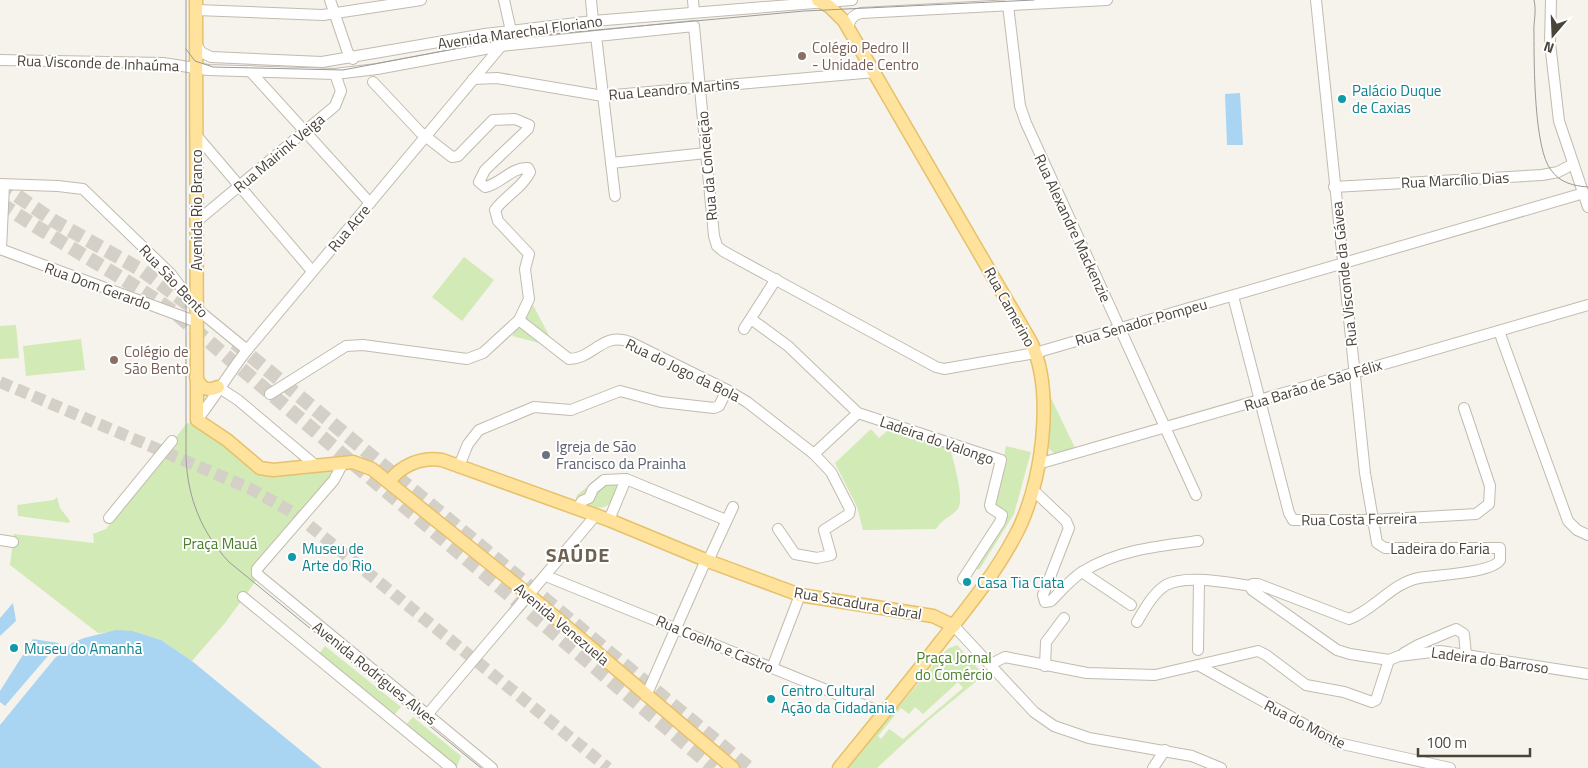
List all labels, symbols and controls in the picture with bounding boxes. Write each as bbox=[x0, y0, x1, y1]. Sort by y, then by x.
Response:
street label: Avenida Marechal Floriano bbox=[436, 9, 604, 55]
north arrow bbox=[1528, 10, 1578, 60]
place label: Colégio Pedro II - Unidade Centro bbox=[812, 36, 919, 76]
text: N bbox=[1541, 36, 1557, 59]
street label: Rua Visconde de Inhaúma bbox=[16, 49, 180, 77]
marker: Colégio Pedro II - Unidade Centro bbox=[796, 50, 808, 62]
street label: Rua Leandro Martins bbox=[608, 72, 740, 106]
place label: Palácio Duque de Caxias bbox=[1352, 79, 1441, 119]
marker: Palácio Duque de Caxias bbox=[1336, 93, 1348, 105]
street label: Rua Mairink Veiga bbox=[228, 108, 330, 198]
street label: Rua da Conceição bbox=[691, 110, 723, 222]
street label: Avenida Rio Branco bbox=[185, 149, 208, 271]
street label: Rua Alexandre Mackenzie bbox=[1029, 150, 1117, 306]
street label: Rua Marcílio Dias bbox=[1400, 166, 1510, 194]
street label: Rua Acre bbox=[322, 199, 376, 257]
street label: Rua Visconde da Gávea bbox=[1325, 200, 1363, 348]
street label: Rua São Bento bbox=[134, 239, 214, 323]
street label: Rua Dom Gerardo bbox=[42, 256, 155, 316]
street label: Rua Camerino bbox=[979, 263, 1041, 351]
street label: Rua Senador Pompeu bbox=[1072, 292, 1210, 352]
street label: Rua do Jogo da Bola bbox=[622, 332, 745, 408]
place label: Colégio de São Bento bbox=[124, 340, 189, 380]
street label: Rua Barão de São Félix bbox=[1241, 353, 1385, 417]
marker: Colégio de São Bento bbox=[108, 354, 120, 366]
street label: Ladeira do Valongo bbox=[877, 410, 997, 470]
place label: Igreja de São Francisco da Prainha bbox=[556, 435, 687, 475]
marker: Igreja de São Francisco da Prainha bbox=[540, 449, 552, 461]
street label: Rua Costa Ferreira bbox=[1301, 506, 1418, 532]
park label: Praça Mauá bbox=[183, 532, 258, 555]
place label: Museu de Arte do Rio bbox=[302, 537, 372, 577]
street label: Ladeira do Faria bbox=[1390, 537, 1490, 560]
district label: SAÚDE bbox=[546, 539, 610, 570]
marker: Museu de Arte do Rio bbox=[286, 551, 298, 563]
place label: Casa Tia Ciata bbox=[977, 571, 1065, 594]
marker: Casa Tia Ciata bbox=[961, 576, 973, 588]
street label: Avenida Venezuela bbox=[509, 577, 615, 671]
street label: Rua Sacadura Cabral bbox=[792, 580, 924, 626]
street label: Rua Coelho e Castro bbox=[653, 609, 778, 679]
street label: Avenida Rodrigues Alves bbox=[308, 615, 442, 731]
place label: Museu do Amanhã bbox=[24, 637, 143, 660]
street label: Ladeira do Barroso bbox=[1430, 640, 1550, 680]
marker: Museu do Amanhã bbox=[8, 642, 20, 654]
park label: Praça Jornal do Comércio bbox=[915, 646, 993, 686]
place label: Centro Cultural Ação da Cidadania bbox=[781, 679, 896, 719]
marker: Centro Cultural Ação da Cidadania bbox=[765, 693, 777, 705]
street label: Rua do Monte bbox=[1260, 694, 1350, 754]
scale bar bbox=[1418, 726, 1530, 758]
text: 100 m bbox=[1426, 731, 1467, 754]

